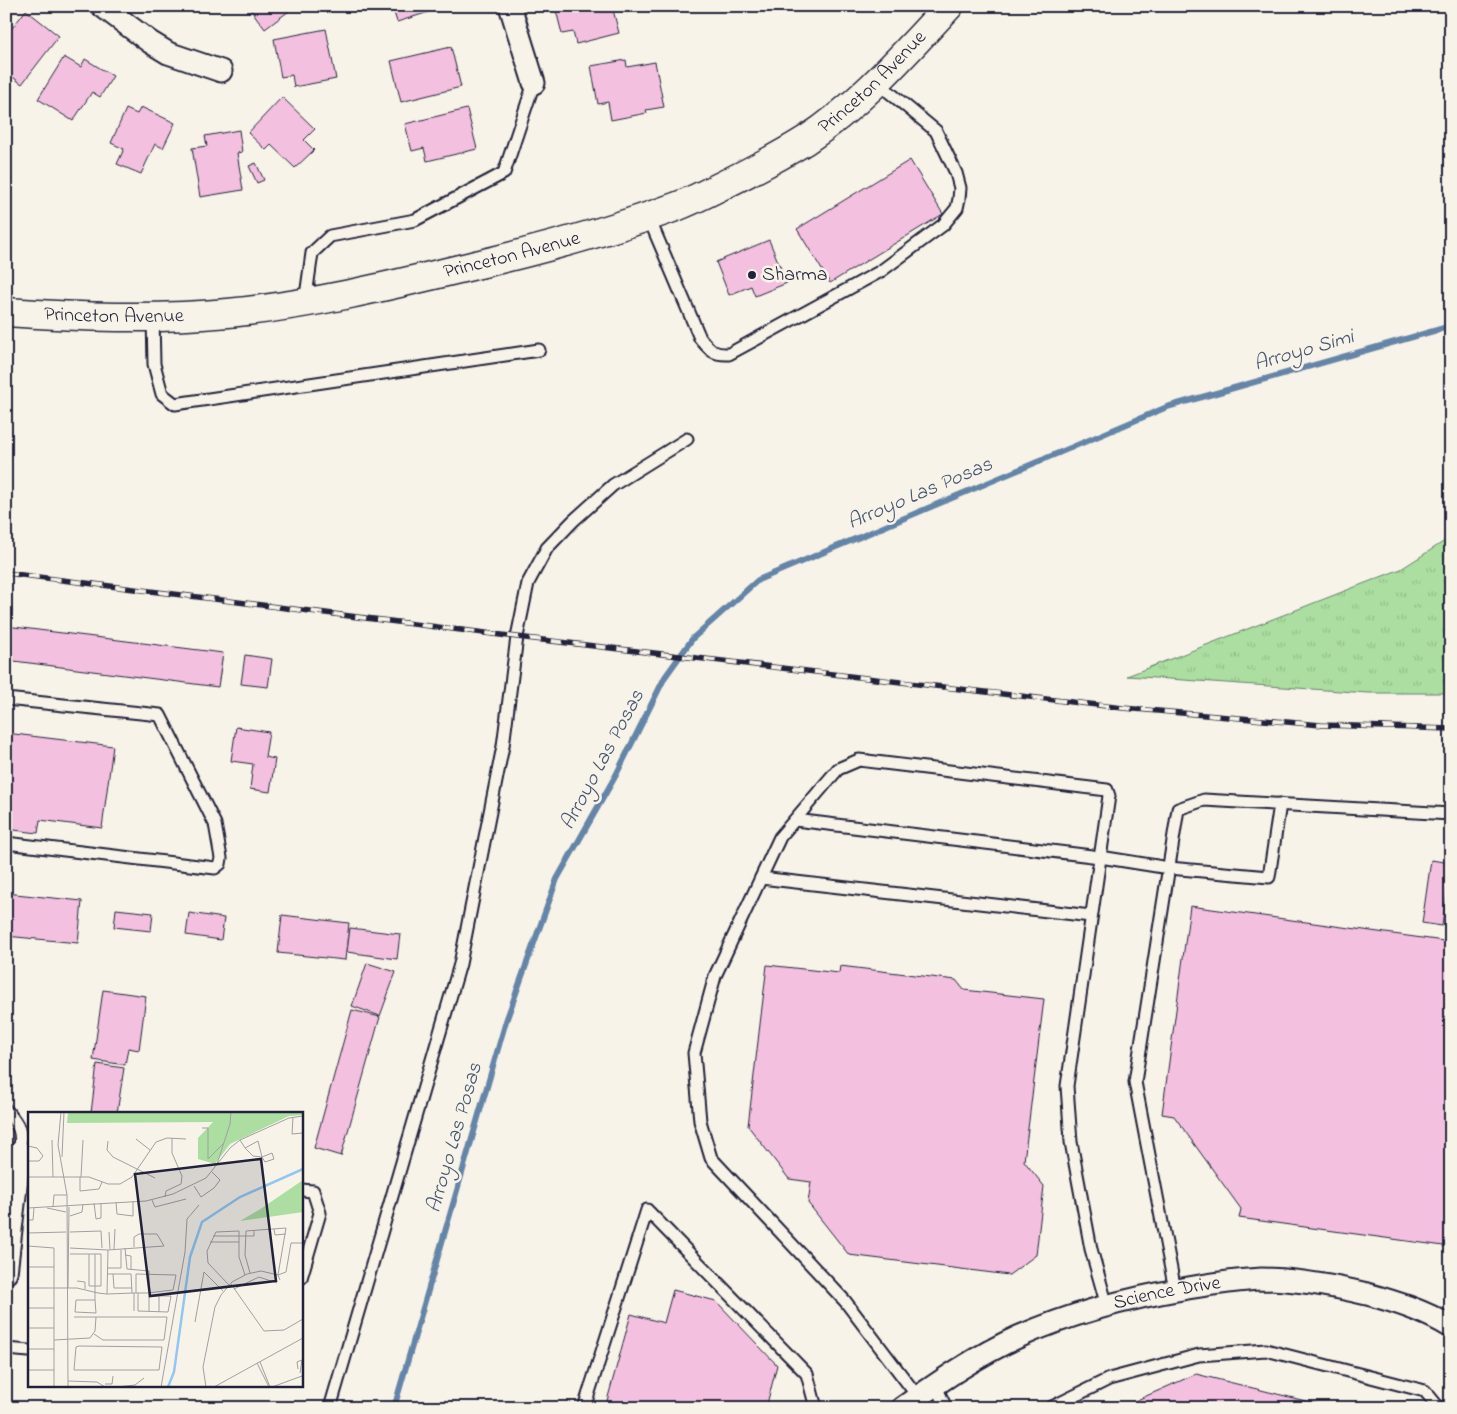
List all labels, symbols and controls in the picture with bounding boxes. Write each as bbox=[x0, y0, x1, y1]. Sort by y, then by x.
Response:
street label: Princeton Avenue bbox=[812, 24, 934, 141]
street label: Princeton Avenue bbox=[441, 224, 583, 287]
place label: Sharma bbox=[762, 261, 828, 290]
marker: Sharma bbox=[746, 269, 758, 281]
street label: Princeton Avenue bbox=[43, 300, 184, 332]
water label: Arroyo Simi bbox=[1251, 322, 1360, 380]
water label: Arroyo Las Posas bbox=[843, 450, 997, 538]
water label: Arroyo Las Posas bbox=[553, 684, 653, 835]
water label: Arroyo Las Posas bbox=[419, 1059, 491, 1217]
inset map bbox=[28, 1112, 302, 1386]
street label: Science Drive bbox=[1110, 1269, 1222, 1318]

